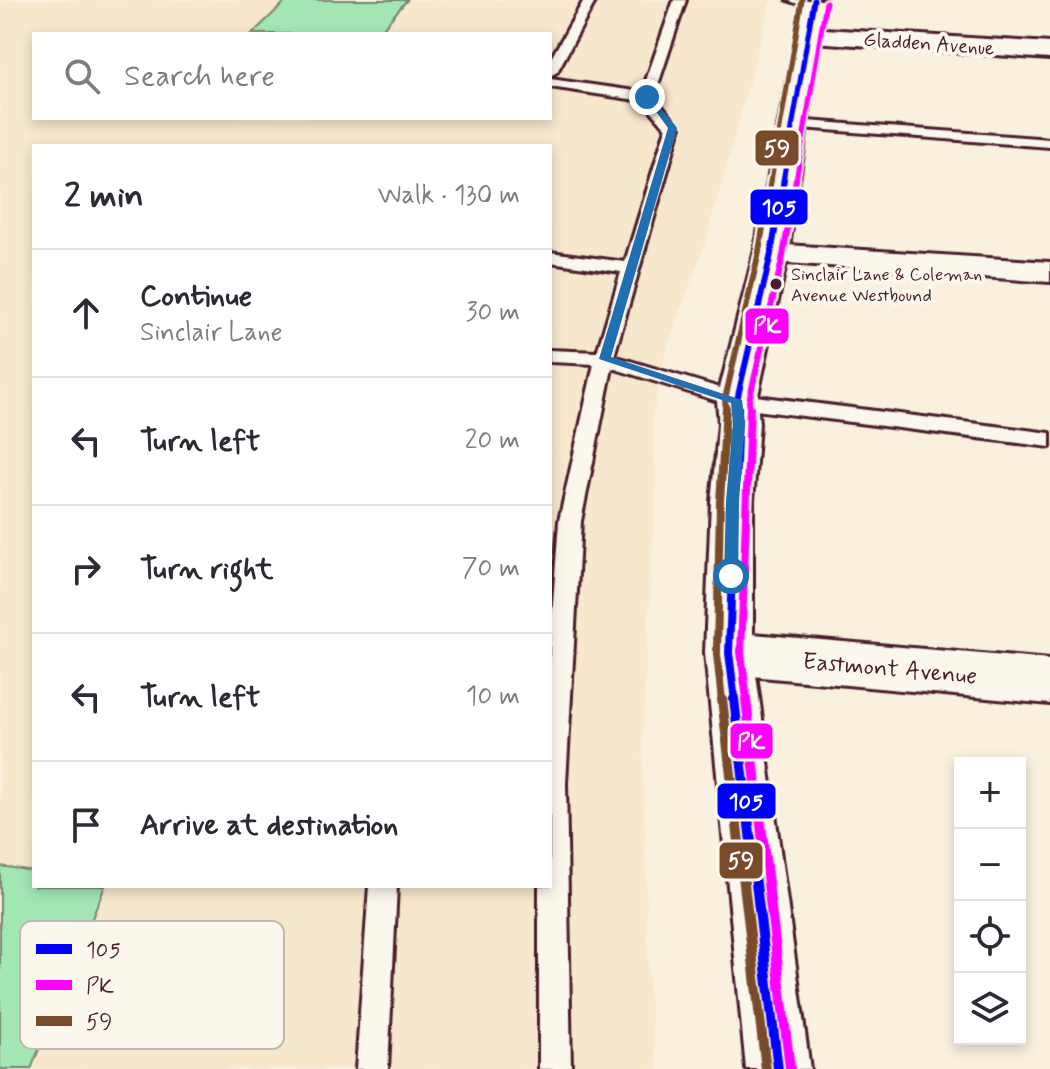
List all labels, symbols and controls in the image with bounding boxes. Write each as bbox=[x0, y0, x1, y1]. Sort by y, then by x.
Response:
street label: Gladden Avenue bbox=[862, 26, 995, 63]
search box bbox=[32, 32, 552, 120]
icon: search bbox=[60, 54, 104, 98]
text: Search here bbox=[124, 57, 275, 96]
route end bbox=[629, 79, 665, 115]
line badge: 59 bbox=[754, 129, 800, 167]
text: 59 bbox=[764, 136, 790, 164]
text: 2 min bbox=[64, 174, 144, 219]
text: Walk · 130 m bbox=[378, 179, 520, 213]
line badge: 105 bbox=[749, 188, 809, 226]
text: 105 bbox=[762, 195, 796, 223]
place label: Sinclair Lane & Coleman Avenue Westbound bbox=[791, 263, 982, 308]
marker: Sinclair Lane & Coleman Avenue Westbound bbox=[768, 276, 784, 292]
text: Continue bbox=[140, 277, 252, 316]
icon: ahead bbox=[64, 291, 108, 335]
text: 30 m bbox=[466, 296, 520, 330]
line badge: PK bbox=[744, 307, 790, 345]
text: PK bbox=[753, 313, 781, 341]
text: Sinclair Lane bbox=[140, 316, 282, 350]
icon: left bbox=[64, 419, 108, 463]
text: Turn left bbox=[140, 422, 260, 461]
text: 20 m bbox=[465, 424, 520, 458]
icon: right bbox=[64, 547, 108, 591]
text: Turn right bbox=[140, 550, 273, 589]
text: 70 m bbox=[462, 552, 520, 586]
route start bbox=[713, 558, 749, 594]
street label: Eastmont Avenue bbox=[801, 646, 978, 693]
icon: left bbox=[64, 675, 108, 719]
text: Turn left bbox=[140, 678, 260, 717]
text: 10 m bbox=[466, 680, 520, 714]
line badge: PK bbox=[729, 722, 774, 760]
text: PK bbox=[737, 729, 765, 757]
map controls bbox=[954, 757, 1026, 1045]
button: + bbox=[954, 757, 1026, 829]
line badge: 105 bbox=[716, 782, 777, 820]
text: 105 bbox=[729, 789, 763, 817]
icon: arrive bbox=[64, 803, 108, 847]
text: Arrive at destination bbox=[140, 806, 398, 845]
button: − bbox=[954, 829, 1026, 901]
line badge: 59 bbox=[718, 841, 764, 880]
text: 59 bbox=[728, 848, 754, 876]
button: locate bbox=[954, 901, 1026, 973]
legend bbox=[20, 921, 284, 1049]
text: 105 bbox=[86, 937, 121, 965]
text: PK bbox=[86, 973, 114, 1001]
button: layers bbox=[954, 973, 1026, 1045]
text: 59 bbox=[86, 1009, 112, 1037]

